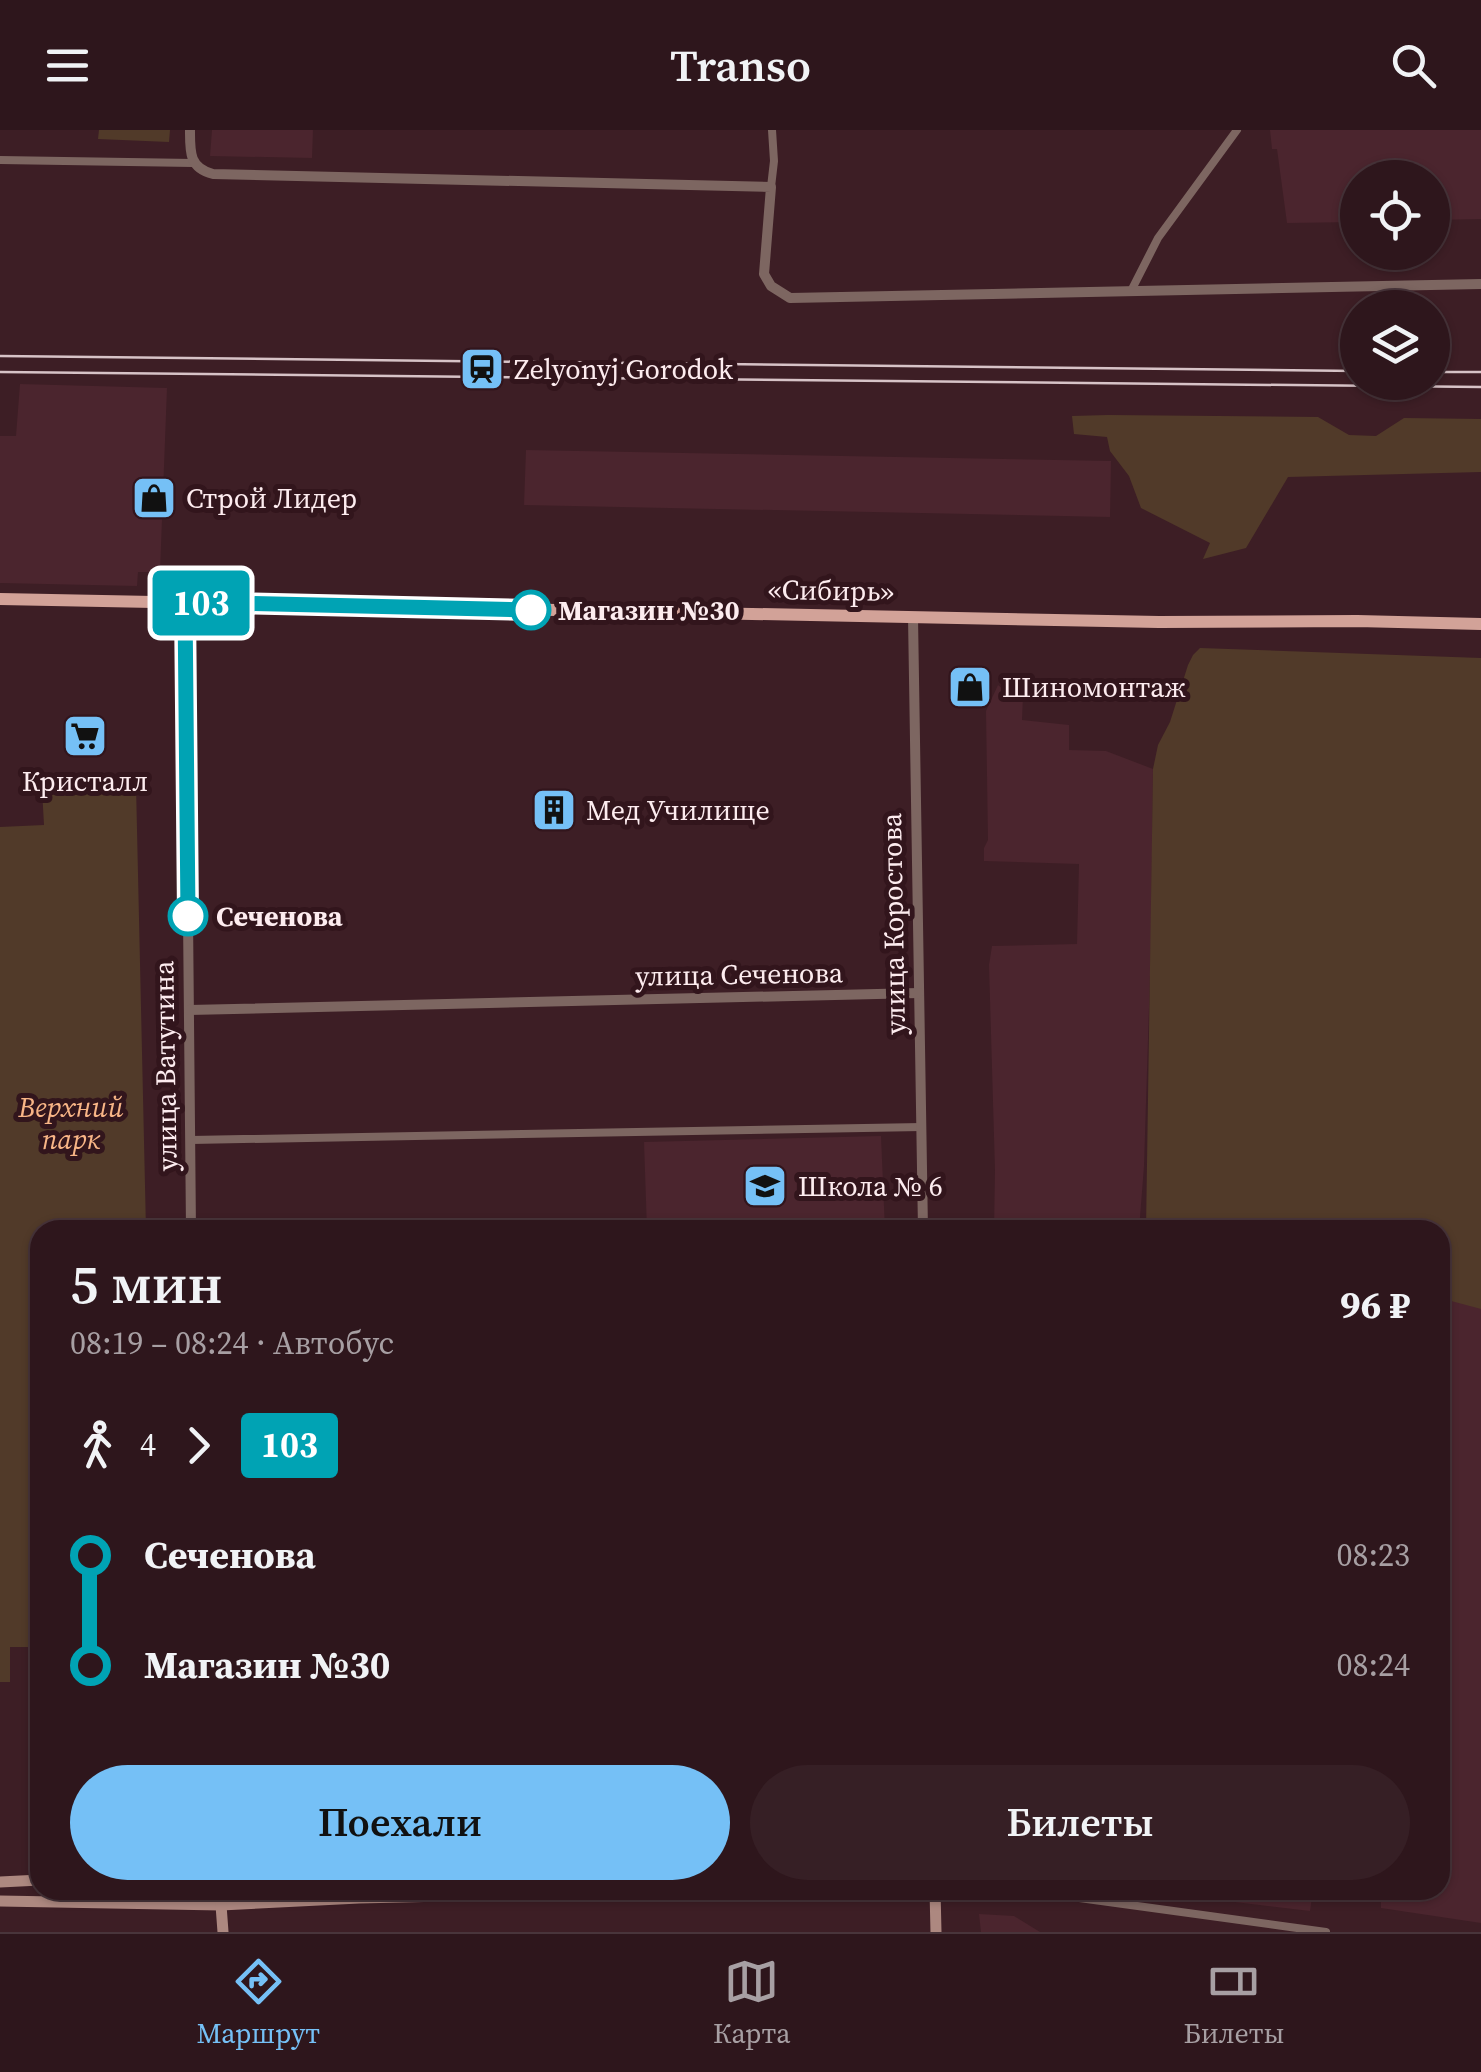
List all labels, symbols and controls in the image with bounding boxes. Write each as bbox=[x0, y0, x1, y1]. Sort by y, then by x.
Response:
text: Transo bbox=[670, 34, 811, 96]
icon: menu bbox=[40, 38, 95, 93]
icon: search bbox=[1386, 38, 1441, 93]
map controls bbox=[1340, 160, 1450, 400]
button: locate bbox=[1340, 160, 1450, 270]
button: layers bbox=[1340, 290, 1450, 400]
station icon: Zelyonyj Gorodok bbox=[459, 346, 505, 392]
place label: Zelyonyj Gorodok bbox=[514, 350, 734, 388]
shop icon: Строй Лидер bbox=[131, 475, 177, 521]
place label: Строй Лидер bbox=[186, 479, 357, 517]
line badge: 103 bbox=[144, 570, 258, 636]
street label: «Сибирь» bbox=[768, 570, 894, 610]
text: 103 bbox=[173, 579, 229, 627]
marker: Магазин №30 bbox=[512, 591, 550, 629]
place label: Магазин №30 bbox=[558, 591, 740, 629]
shop icon: Шиномонтаж bbox=[947, 664, 993, 710]
place label: Шиномонтаж bbox=[1002, 668, 1186, 706]
supermarket icon: Кристалл bbox=[62, 713, 108, 759]
place label: Кристалл bbox=[22, 762, 148, 800]
building icon: Мед Училище bbox=[531, 787, 577, 833]
place label: Мед Училище bbox=[586, 791, 770, 829]
street label: улица Коростова bbox=[872, 812, 914, 1035]
marker: Сеченова bbox=[169, 897, 207, 935]
place label: Сеченова bbox=[216, 897, 343, 935]
street label: улица Сеченова bbox=[635, 953, 844, 995]
street label: улица Ватутина bbox=[144, 960, 186, 1172]
park label: Верхний парк bbox=[17, 1088, 124, 1158]
school or university icon: Школа № 6 bbox=[742, 1163, 788, 1209]
place label: Школа № 6 bbox=[798, 1167, 943, 1205]
text: 5 мин bbox=[70, 1246, 223, 1321]
text: 96 ₽ bbox=[1340, 1279, 1410, 1331]
text: 08:19 – 08:24 · Автобус bbox=[70, 1321, 394, 1365]
icon: walk bbox=[70, 1418, 125, 1473]
icon: forward bbox=[171, 1418, 226, 1473]
text: 103 bbox=[261, 1421, 318, 1469]
text: 4 bbox=[140, 1423, 156, 1467]
text: Сеченова bbox=[144, 1529, 316, 1581]
text: 08:23 bbox=[1336, 1533, 1410, 1577]
text: Магазин №30 bbox=[144, 1639, 390, 1691]
text: 08:24 bbox=[1336, 1643, 1410, 1687]
button: Поехали bbox=[70, 1765, 730, 1880]
button: Билеты bbox=[750, 1765, 1410, 1880]
tab: Маршрут bbox=[197, 1954, 320, 2052]
tab: Карта bbox=[713, 1954, 790, 2052]
tab: Билеты bbox=[1183, 1954, 1284, 2052]

